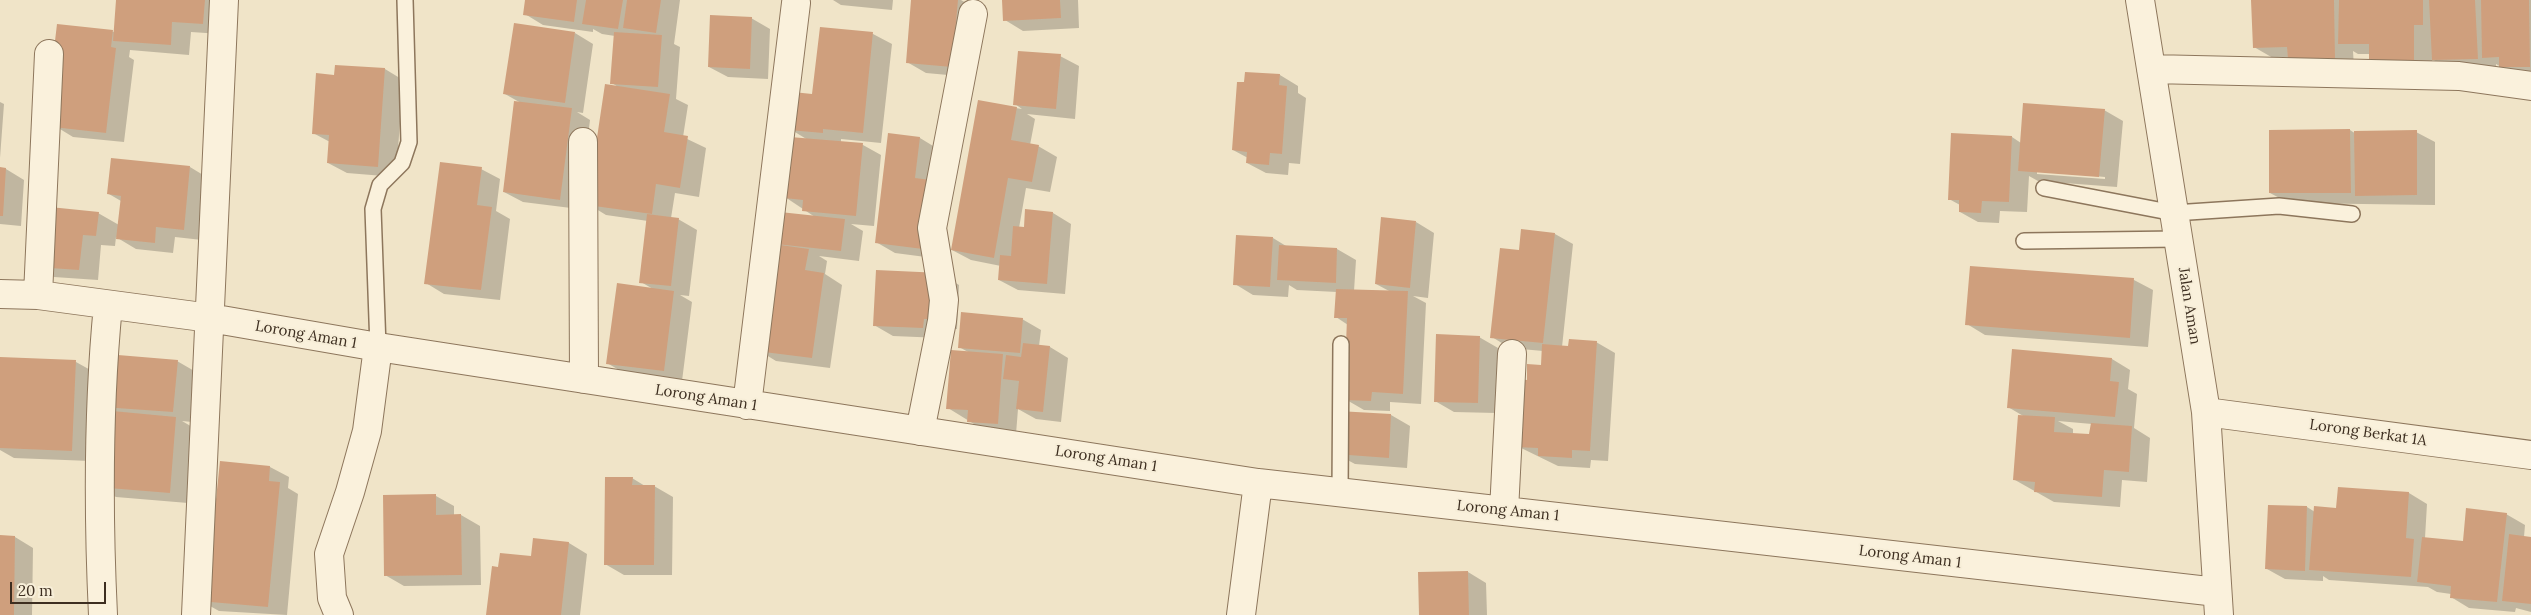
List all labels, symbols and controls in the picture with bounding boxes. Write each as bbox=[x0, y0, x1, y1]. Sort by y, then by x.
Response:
street label: Jalan Aman bbox=[2174, 266, 2204, 346]
street label: Lorong Aman 1 bbox=[254, 317, 358, 353]
street label: Lorong Aman 1 bbox=[654, 381, 758, 415]
street label: Lorong Berkat 1A bbox=[2308, 416, 2428, 450]
street label: Lorong Aman 1 bbox=[1054, 442, 1158, 476]
street label: Lorong Aman 1 bbox=[1456, 497, 1560, 525]
street label: Lorong Aman 1 bbox=[1858, 542, 1962, 572]
scale bar bbox=[12, 572, 109, 604]
text: 20 m bbox=[18, 581, 53, 600]

